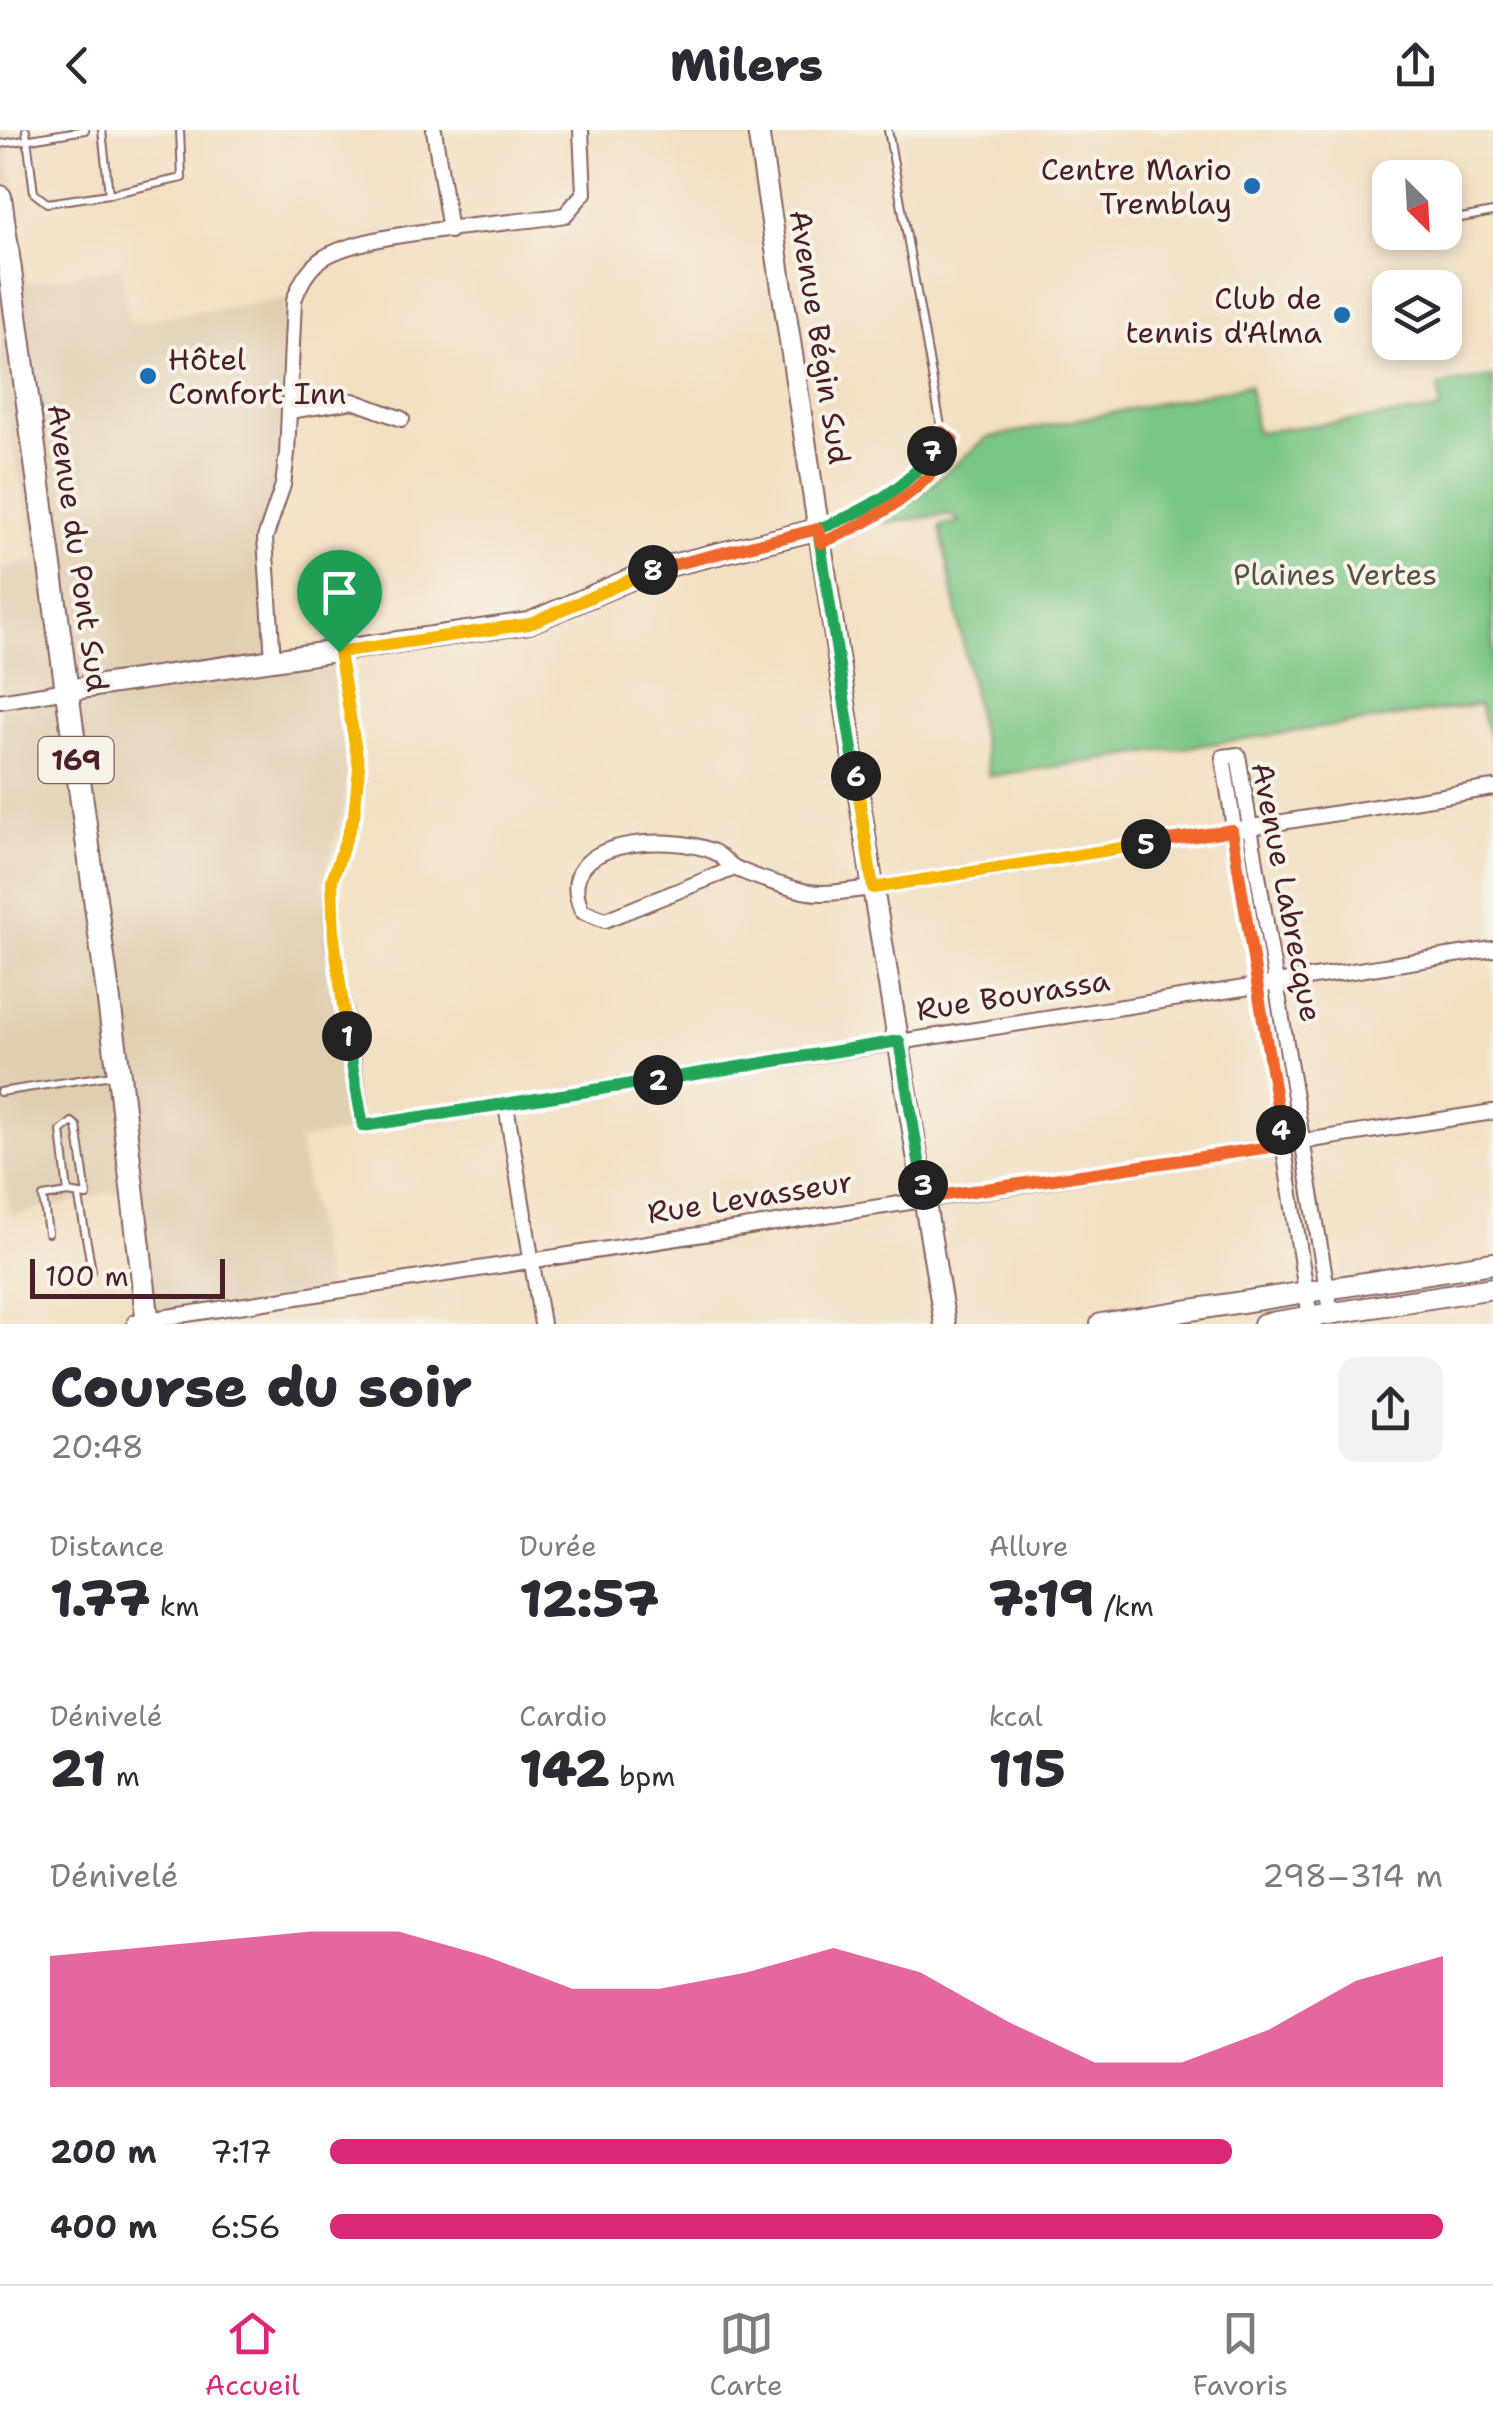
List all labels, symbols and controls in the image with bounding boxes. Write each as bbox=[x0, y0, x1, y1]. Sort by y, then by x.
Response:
text: Milers bbox=[670, 35, 823, 95]
icon: back bbox=[50, 38, 105, 93]
icon: share bbox=[1388, 38, 1443, 93]
place label: Centre Mario Tremblay bbox=[1041, 149, 1232, 224]
north arrow bbox=[1372, 160, 1462, 250]
map controls bbox=[1372, 160, 1462, 360]
marker: Centre Mario Tremblay bbox=[1241, 175, 1263, 197]
street label: Avenue Bégin Sud bbox=[780, 207, 860, 467]
button: layers bbox=[1372, 270, 1462, 360]
place label: Club de tennis d'Alma bbox=[1125, 278, 1322, 353]
marker: Club de tennis d'Alma bbox=[1331, 304, 1353, 326]
place label: Hôtel Comfort Inn bbox=[168, 339, 346, 414]
marker: Hôtel Comfort Inn bbox=[137, 365, 159, 387]
street label: Avenue du Pont Sud bbox=[37, 401, 119, 695]
pin: 7 bbox=[907, 426, 957, 476]
text: 7 bbox=[922, 432, 942, 470]
pin: 8 bbox=[628, 545, 678, 595]
pin bbox=[297, 550, 382, 653]
text: 8 bbox=[643, 551, 663, 589]
park label: Plaines Vertes bbox=[1233, 554, 1437, 595]
icon: arrive bbox=[312, 565, 367, 620]
road number: 169 bbox=[38, 737, 114, 783]
pin: 6 bbox=[831, 751, 881, 801]
text: 6 bbox=[846, 757, 866, 795]
street label: Avenue Labrecque bbox=[1242, 759, 1332, 1025]
pin: 5 bbox=[1121, 819, 1171, 869]
text: 5 bbox=[1137, 825, 1155, 863]
street label: Rue Bourassa bbox=[913, 959, 1113, 1031]
pin: 1 bbox=[322, 1011, 372, 1061]
text: 1 bbox=[341, 1017, 353, 1055]
pin: 2 bbox=[633, 1055, 683, 1105]
text: 2 bbox=[648, 1061, 668, 1099]
pin: 4 bbox=[1256, 1105, 1306, 1155]
text: 4 bbox=[1271, 1111, 1291, 1149]
pin: 3 bbox=[898, 1160, 948, 1210]
street label: Rue Levasseur bbox=[644, 1161, 856, 1233]
text: 3 bbox=[913, 1166, 933, 1204]
scale bar bbox=[30, 1254, 225, 1298]
text: 100 m bbox=[45, 1257, 129, 1295]
text: Course du soir bbox=[50, 1350, 472, 1424]
button: share bbox=[1338, 1357, 1443, 1462]
text: 20:48 bbox=[50, 1425, 144, 1468]
text: Distance bbox=[50, 1527, 165, 1565]
text: Durée bbox=[519, 1527, 597, 1565]
text: Allure bbox=[989, 1527, 1069, 1565]
text: 1.77 bbox=[50, 1565, 150, 1632]
text: 12:57 bbox=[519, 1565, 659, 1632]
text: 7:19 bbox=[989, 1565, 1094, 1632]
text: km bbox=[150, 1587, 199, 1625]
text: /km bbox=[1094, 1587, 1154, 1625]
text: Dénivelé bbox=[50, 1697, 163, 1735]
text: Cardio bbox=[519, 1697, 607, 1735]
text: kcal bbox=[989, 1697, 1043, 1735]
text: 21 bbox=[50, 1735, 106, 1802]
text: 142 bbox=[519, 1735, 610, 1802]
text: 115 bbox=[989, 1735, 1066, 1802]
text: m bbox=[106, 1757, 140, 1795]
text: bpm bbox=[610, 1757, 675, 1795]
text: Dénivelé bbox=[50, 1854, 179, 1897]
text: 298–314 m bbox=[1262, 1854, 1443, 1897]
text: 200 m bbox=[50, 2130, 157, 2173]
text: 7:17 bbox=[210, 2130, 272, 2173]
text: 400 m bbox=[50, 2205, 157, 2248]
text: 6:56 bbox=[210, 2205, 281, 2248]
tab: Accueil bbox=[205, 2306, 300, 2404]
tab: Carte bbox=[709, 2306, 783, 2404]
tab: Favoris bbox=[1193, 2306, 1288, 2404]

